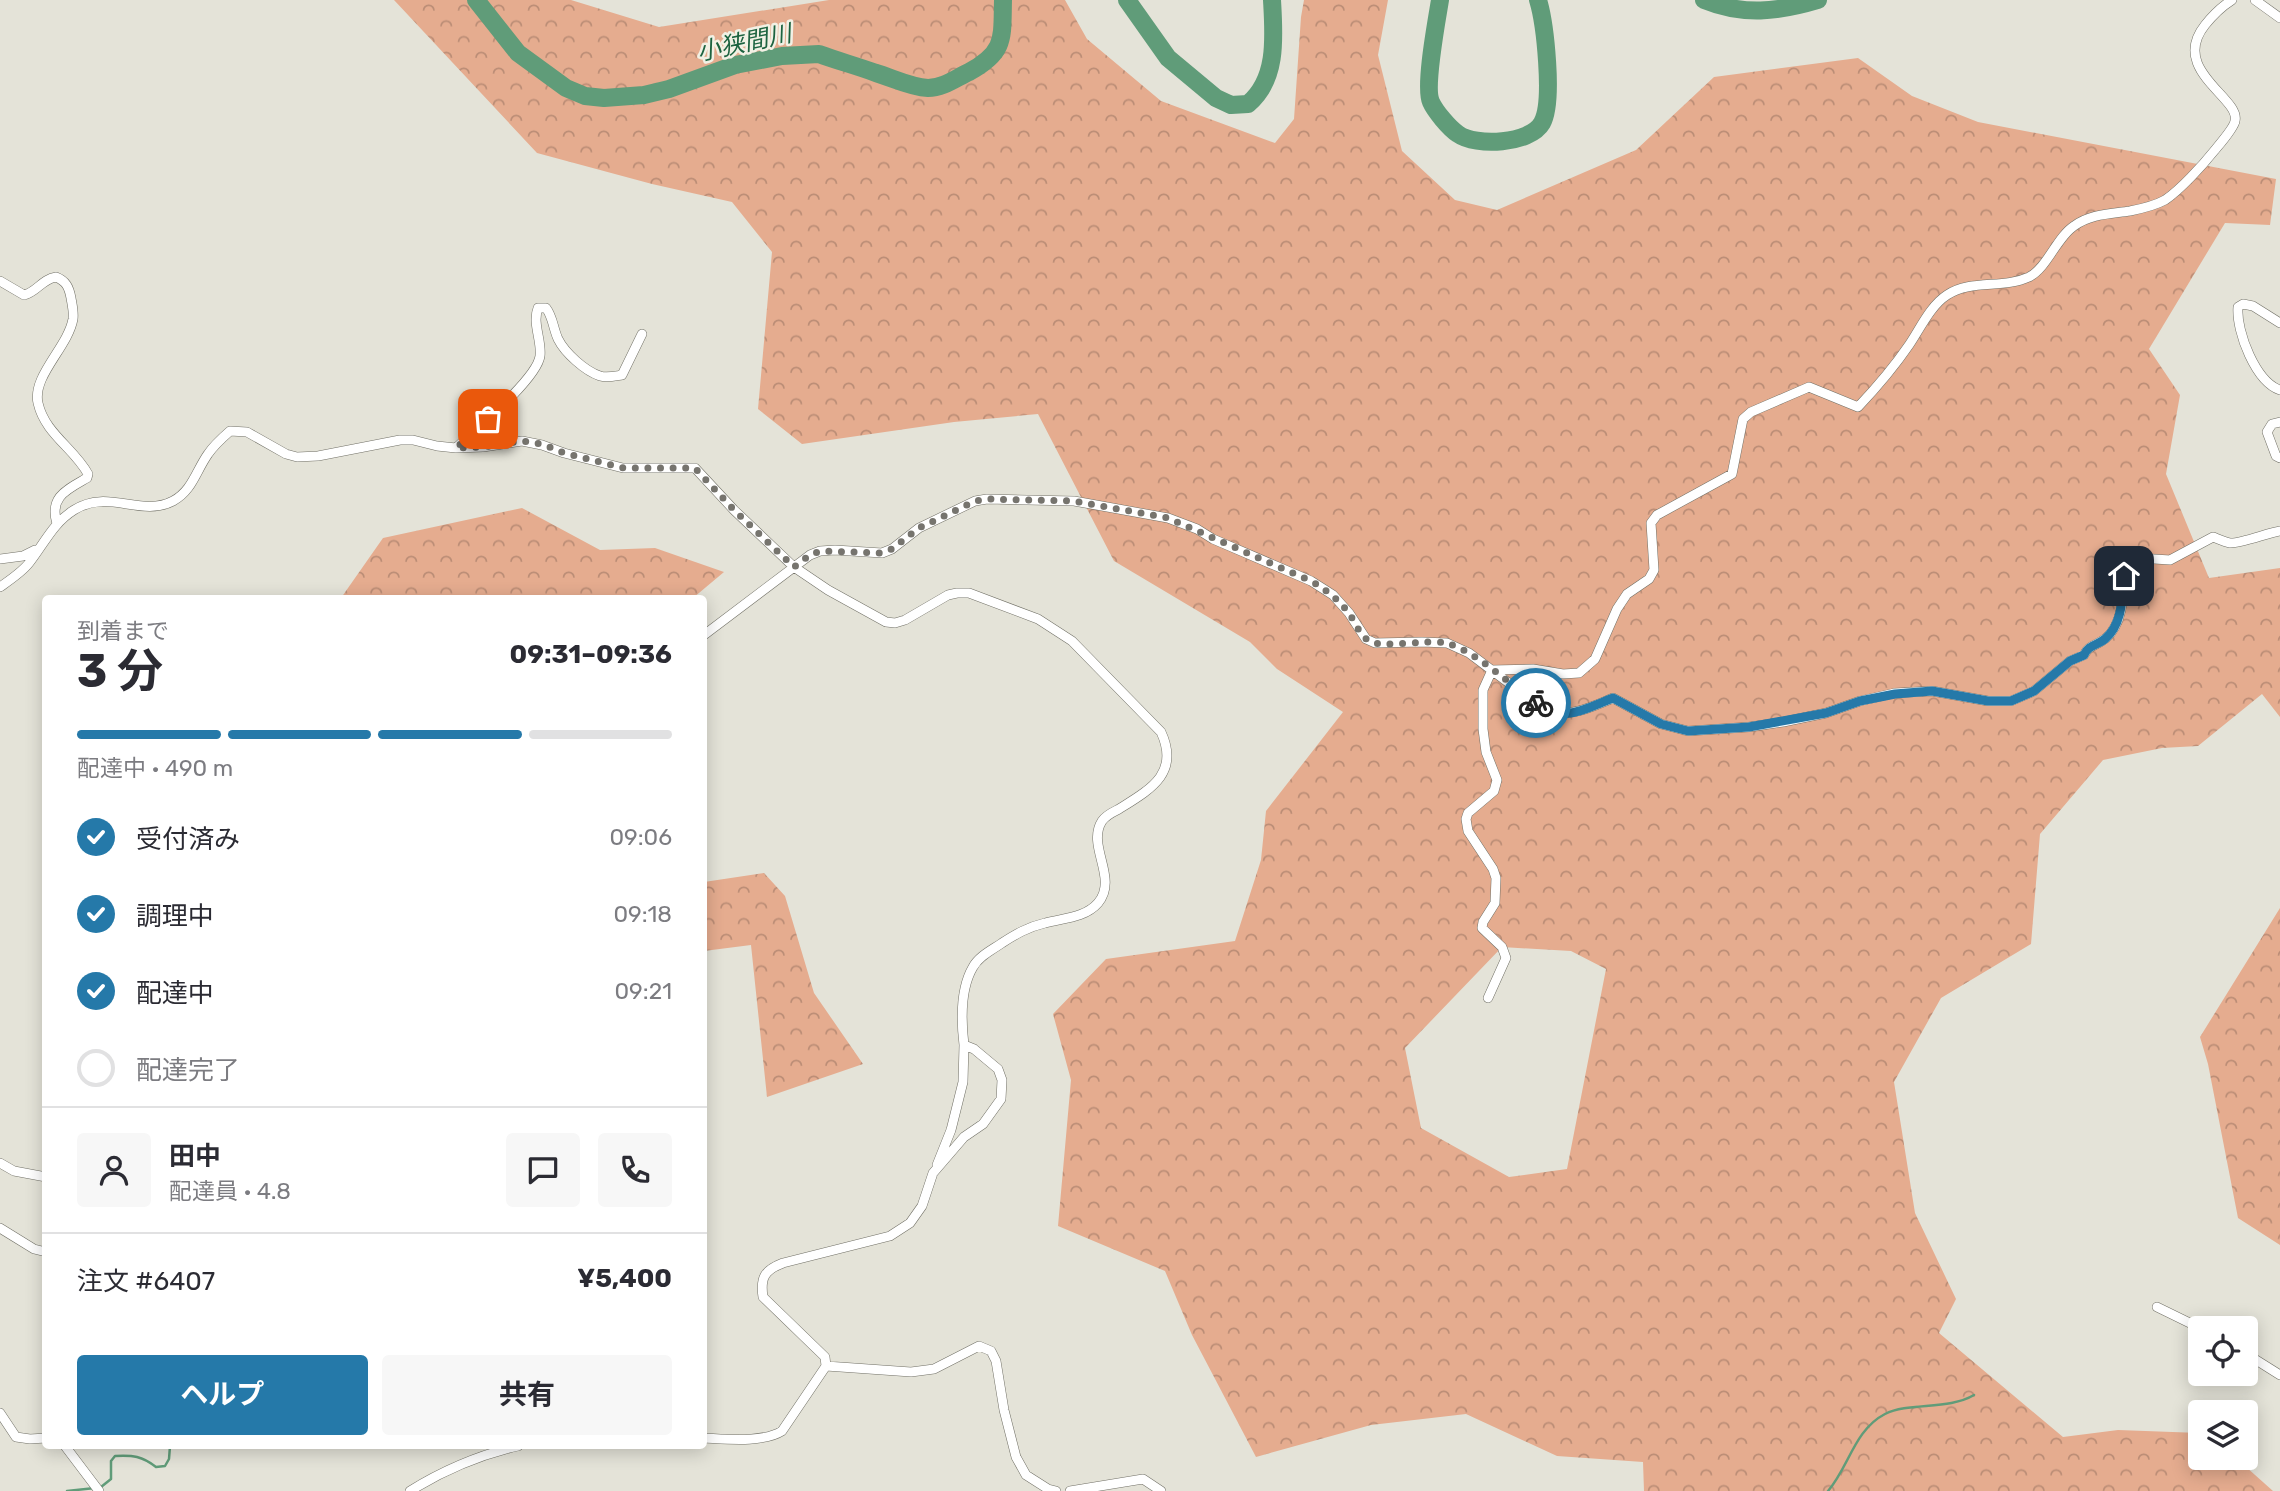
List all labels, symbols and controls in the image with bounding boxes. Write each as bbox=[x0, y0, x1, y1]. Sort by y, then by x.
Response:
water label: 小狭間川 bbox=[694, 19, 797, 67]
pin bbox=[458, 389, 518, 449]
icon: bag bbox=[469, 400, 507, 438]
pin bbox=[2094, 546, 2154, 606]
icon: home bbox=[2105, 557, 2143, 595]
text: 到着まで bbox=[77, 617, 169, 645]
text: 09:31–09:36 bbox=[510, 639, 672, 670]
text: 3 分 bbox=[77, 644, 163, 699]
courier bbox=[1501, 668, 1571, 738]
icon: bike bbox=[1517, 684, 1555, 722]
text: 配達中 · 490 m bbox=[77, 754, 233, 782]
icon: check bbox=[77, 818, 115, 856]
text: 09:06 bbox=[609, 823, 672, 851]
text: 受付済み bbox=[136, 824, 240, 855]
icon: check bbox=[77, 895, 115, 933]
text: 09:18 bbox=[613, 900, 672, 928]
text: 調理中 bbox=[136, 901, 214, 932]
icon: check bbox=[77, 972, 115, 1010]
text: 09:21 bbox=[615, 977, 672, 1005]
text: 配達中 bbox=[136, 978, 214, 1009]
text: 配達完了 bbox=[136, 1055, 240, 1086]
button: person bbox=[77, 1133, 151, 1207]
button: chat bbox=[506, 1133, 580, 1207]
button: phone bbox=[598, 1133, 672, 1207]
text: 田中 bbox=[169, 1141, 221, 1172]
text: 配達員 · 4.8 bbox=[169, 1177, 291, 1205]
text: ¥5,400 bbox=[577, 1263, 672, 1294]
text: 注文 #6407 bbox=[77, 1266, 215, 1297]
map controls bbox=[2188, 1316, 2258, 1470]
button: locate bbox=[2188, 1316, 2258, 1386]
button: ヘルプ bbox=[77, 1355, 368, 1435]
button: 共有 bbox=[382, 1355, 672, 1435]
button: layers bbox=[2188, 1400, 2258, 1470]

